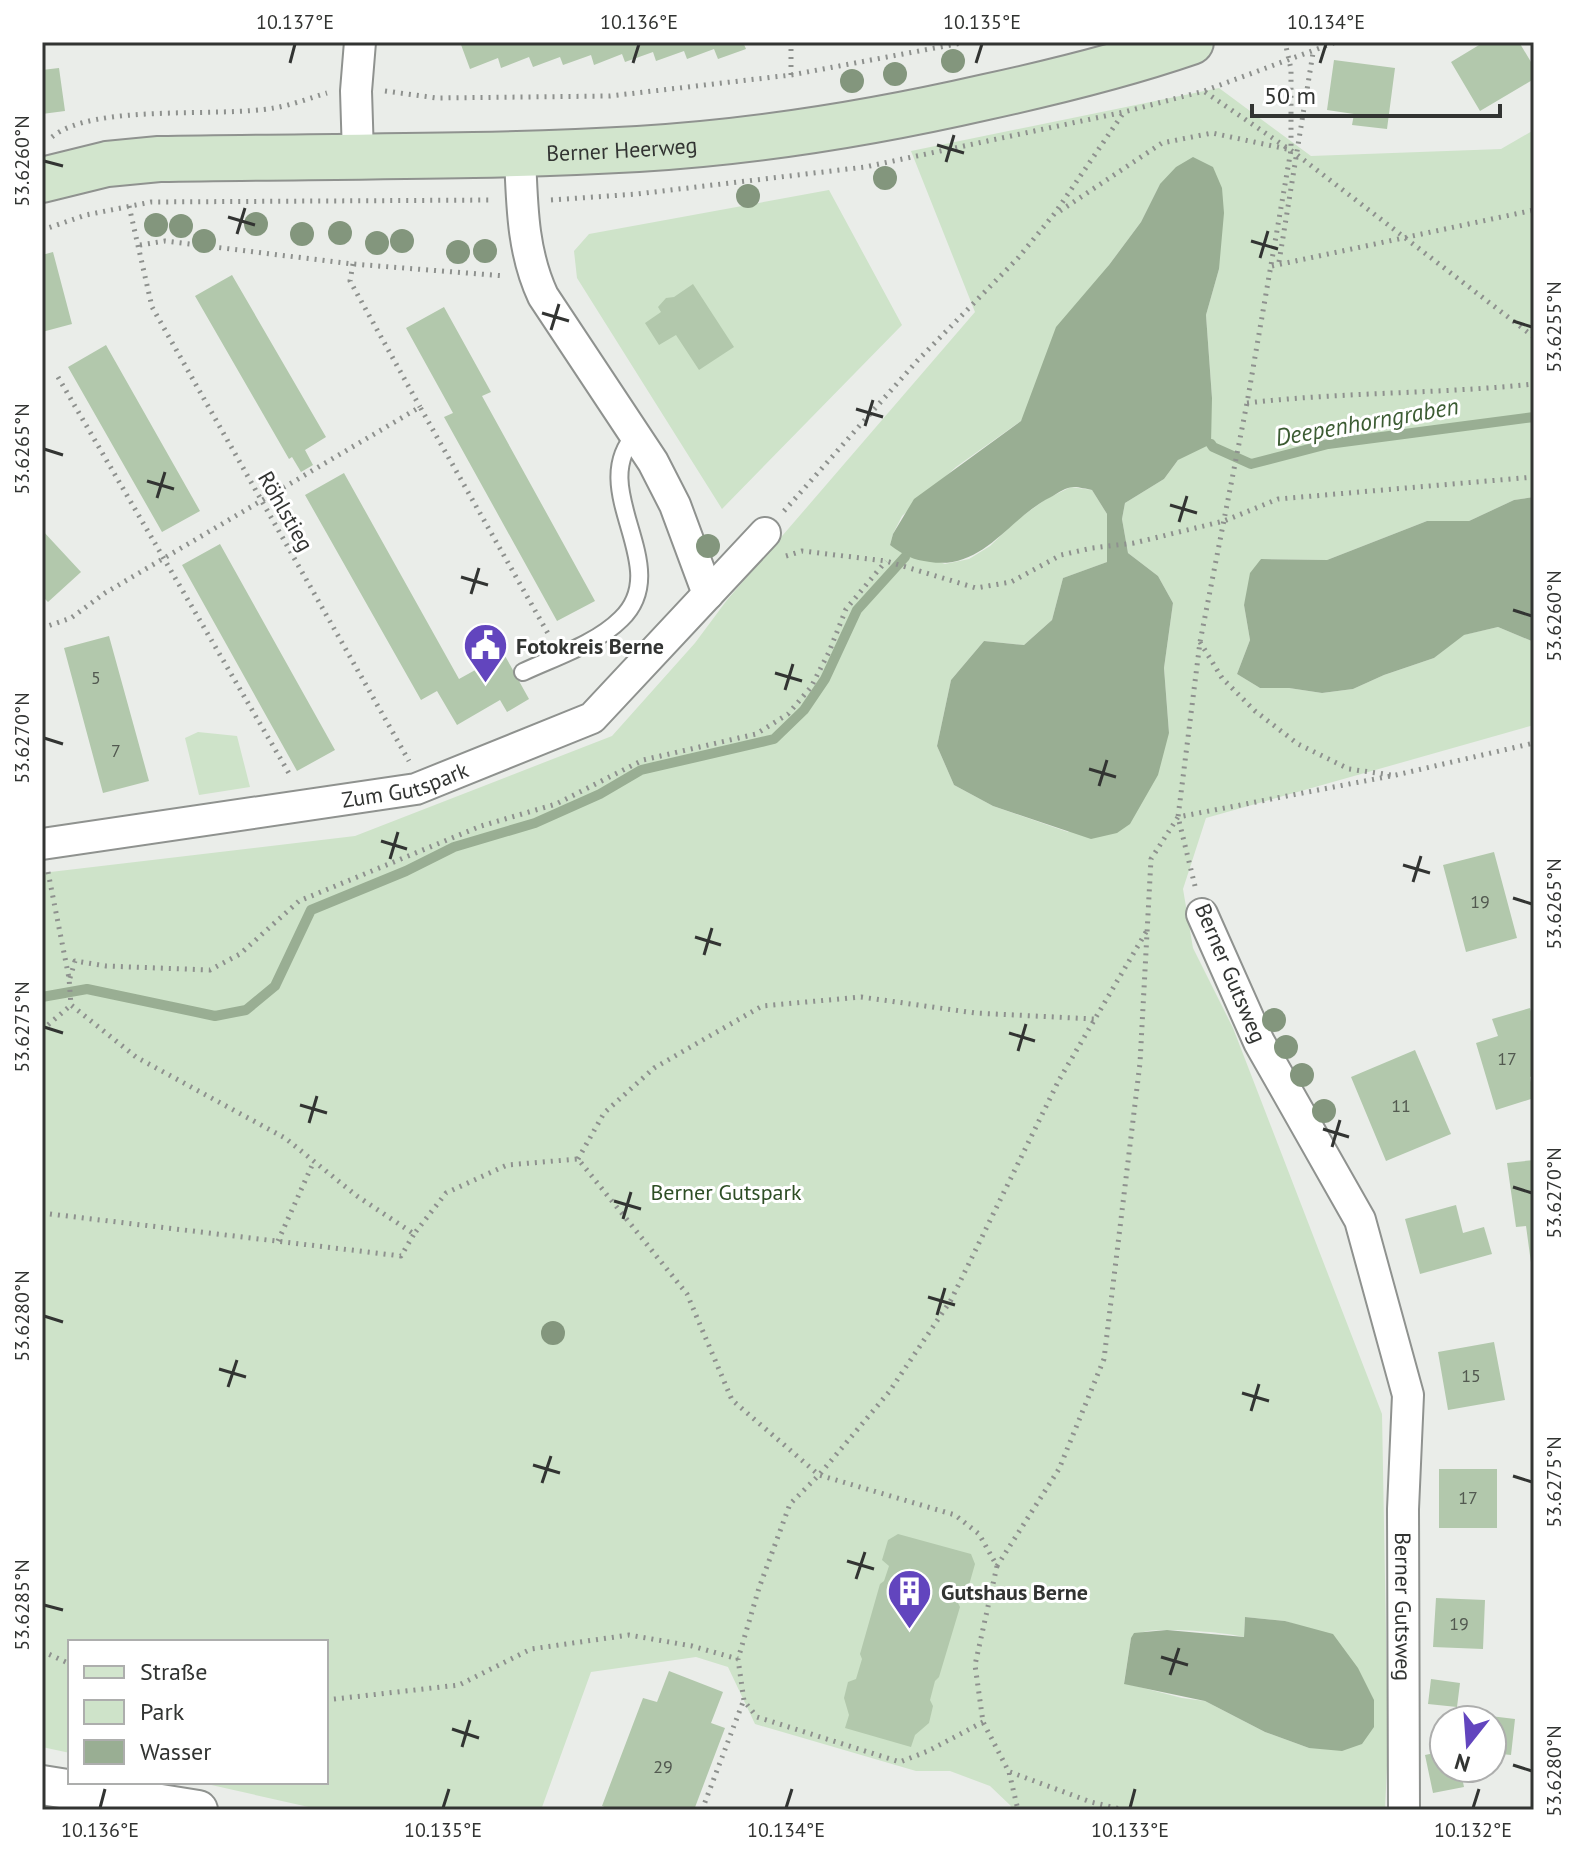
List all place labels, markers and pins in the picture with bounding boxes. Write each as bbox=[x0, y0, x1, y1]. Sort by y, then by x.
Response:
public building icon: Fotokreis Berne bbox=[461, 622, 509, 685]
place label: Fotokreis Berne bbox=[516, 632, 664, 660]
building icon: Gutshaus Berne bbox=[886, 1568, 934, 1631]
place label: Gutshaus Berne bbox=[941, 1578, 1088, 1606]

